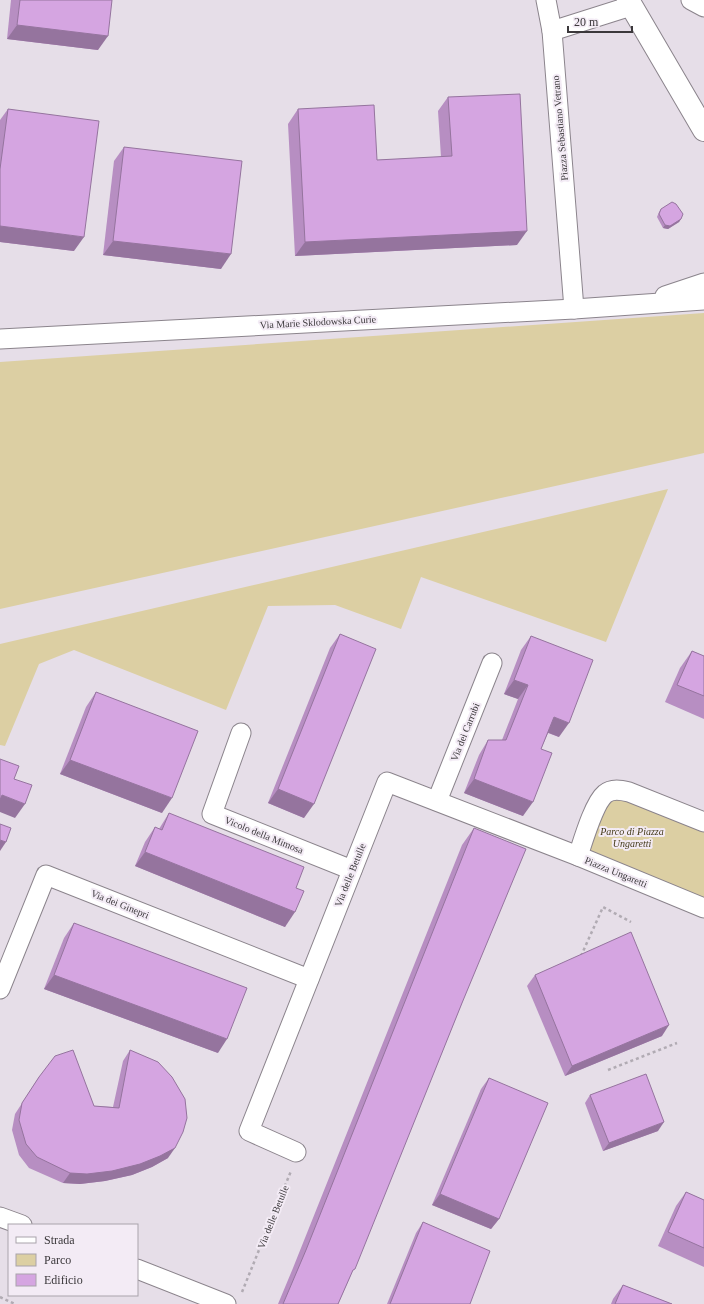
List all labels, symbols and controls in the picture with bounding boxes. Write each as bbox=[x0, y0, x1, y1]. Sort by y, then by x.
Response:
scale bar bbox=[568, 8, 632, 34]
text: 20 m bbox=[574, 15, 599, 29]
street label: Piazza Sebastiano Vetrano bbox=[550, 75, 570, 181]
street label: Via Marie Sklodowska Curie bbox=[260, 313, 377, 331]
street label: Via dei Carrubi bbox=[448, 701, 482, 763]
street label: Vicolo della Mimosa bbox=[223, 814, 305, 856]
park label: Parco di Piazza Ungaretti bbox=[599, 826, 664, 849]
street label: Via delle Betulle bbox=[332, 841, 368, 908]
street label: Piazza Ungaretti bbox=[583, 854, 649, 890]
street label: Via dei Ginepri bbox=[89, 887, 151, 921]
street label: Via delle Betulle bbox=[255, 1183, 291, 1250]
legend bbox=[8, 1224, 138, 1296]
text: Strada bbox=[44, 1233, 75, 1247]
text: Parco bbox=[44, 1253, 71, 1267]
text: Edificio bbox=[44, 1273, 83, 1287]

